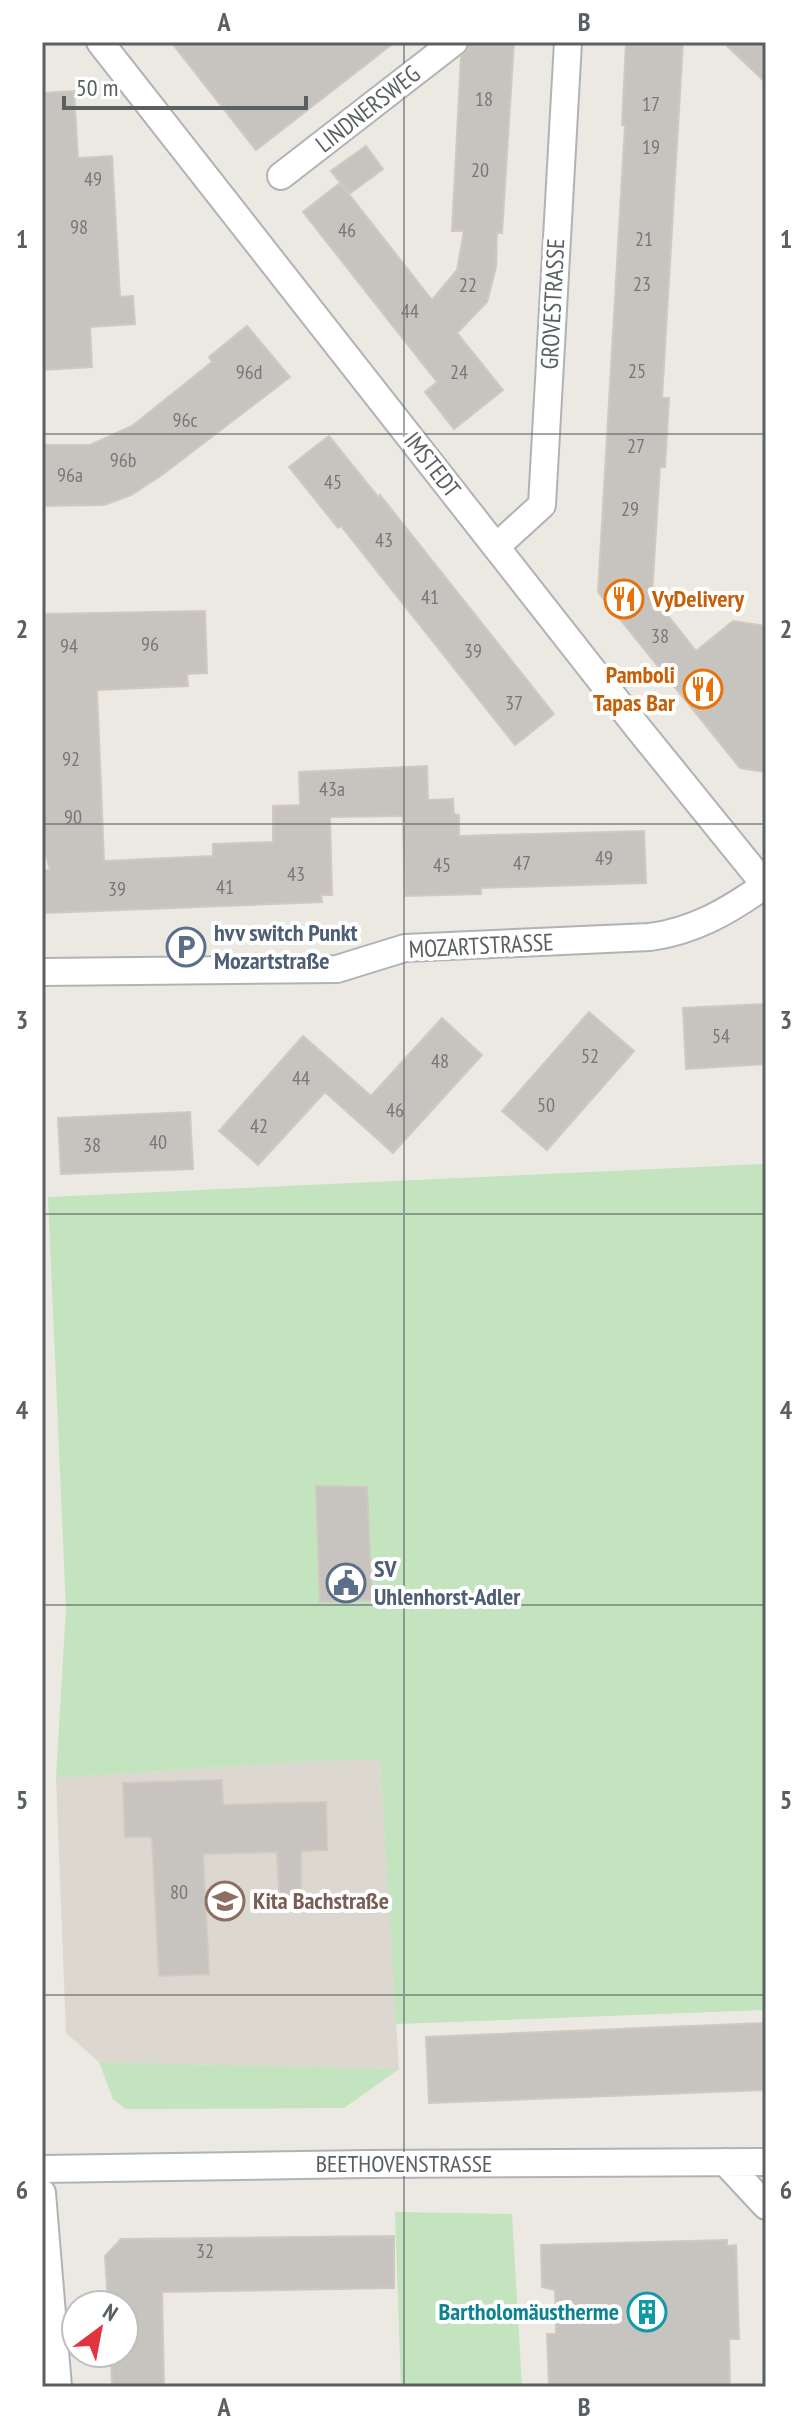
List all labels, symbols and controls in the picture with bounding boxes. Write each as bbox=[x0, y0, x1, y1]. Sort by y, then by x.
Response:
text: A bbox=[216, 5, 231, 38]
text: B bbox=[578, 5, 591, 38]
street label: LINDNERSWEG bbox=[309, 58, 426, 159]
scale bar bbox=[64, 60, 306, 110]
text: 50 m bbox=[76, 72, 118, 103]
house number: 18 bbox=[475, 86, 493, 112]
house number: 17 bbox=[642, 91, 660, 117]
house number: 19 bbox=[642, 134, 660, 160]
house number: 20 bbox=[471, 157, 489, 183]
house number: 49 bbox=[84, 166, 102, 192]
house number: 98 bbox=[70, 214, 88, 240]
house number: 46 bbox=[338, 217, 356, 243]
text: 1 bbox=[16, 222, 28, 255]
text: 1 bbox=[780, 222, 792, 255]
house number: 21 bbox=[635, 226, 653, 252]
street label: GROVESTRASSE bbox=[534, 238, 571, 370]
house number: 23 bbox=[633, 271, 651, 297]
house number: 22 bbox=[459, 272, 477, 298]
house number: 44 bbox=[401, 298, 419, 324]
house number: 25 bbox=[628, 358, 646, 384]
house number: 96d bbox=[236, 359, 262, 385]
house number: 24 bbox=[450, 359, 468, 385]
house number: 96c bbox=[172, 407, 198, 433]
street label: IMSTEDT bbox=[397, 426, 468, 504]
house number: 27 bbox=[627, 433, 645, 459]
house number: 96b bbox=[110, 447, 136, 473]
house number: 96a bbox=[57, 462, 83, 488]
house number: 45 bbox=[324, 469, 342, 495]
house number: 29 bbox=[621, 496, 639, 522]
house number: 43 bbox=[375, 527, 393, 553]
restaurant icon: VyDelivery bbox=[603, 578, 645, 620]
place label: VyDelivery bbox=[651, 583, 745, 614]
house number: 41 bbox=[421, 584, 439, 610]
text: 2 bbox=[16, 612, 28, 645]
text: 2 bbox=[780, 612, 792, 645]
house number: 38 bbox=[651, 623, 669, 649]
house number: 96 bbox=[141, 631, 159, 657]
house number: 94 bbox=[60, 633, 78, 659]
house number: 39 bbox=[464, 638, 482, 664]
place label: Pamboli Tapas Bar bbox=[593, 659, 676, 718]
restaurant icon: Pamboli Tapas Bar bbox=[682, 668, 724, 710]
house number: 37 bbox=[505, 690, 523, 716]
house number: 92 bbox=[62, 746, 80, 772]
house number: 43a bbox=[319, 776, 345, 802]
house number: 90 bbox=[64, 804, 82, 830]
house number: 49 bbox=[595, 845, 613, 871]
house number: 47 bbox=[513, 850, 531, 876]
house number: 45 bbox=[433, 852, 451, 878]
house number: 43 bbox=[287, 861, 305, 887]
house number: 41 bbox=[216, 874, 234, 900]
house number: 39 bbox=[108, 876, 126, 902]
place label: hvv switch Punkt Mozartstraße bbox=[214, 917, 358, 976]
parking icon: hvv switch Punkt Mozartstraße bbox=[165, 926, 207, 968]
street label: MOZARTSTRASSE bbox=[408, 926, 554, 965]
text: 3 bbox=[16, 1003, 28, 1036]
text: 3 bbox=[780, 1003, 792, 1036]
house number: 54 bbox=[712, 1023, 730, 1049]
house number: 52 bbox=[581, 1043, 599, 1069]
house number: 48 bbox=[431, 1048, 449, 1074]
house number: 44 bbox=[292, 1065, 310, 1091]
house number: 50 bbox=[537, 1092, 555, 1118]
house number: 46 bbox=[386, 1097, 404, 1123]
house number: 42 bbox=[250, 1113, 268, 1139]
house number: 40 bbox=[149, 1129, 167, 1155]
house number: 38 bbox=[83, 1132, 101, 1158]
text: 4 bbox=[16, 1393, 29, 1426]
text: 4 bbox=[780, 1393, 793, 1426]
place label: SV Uhlenhorst-Adler bbox=[374, 1553, 521, 1612]
public building icon: SV Uhlenhorst-Adler bbox=[325, 1562, 367, 1604]
text: 5 bbox=[16, 1783, 28, 1816]
text: 5 bbox=[780, 1783, 792, 1816]
house number: 80 bbox=[170, 1879, 188, 1905]
school or university icon: Kita Bachstraße bbox=[204, 1880, 246, 1922]
place label: Kita Bachstraße bbox=[253, 1885, 389, 1916]
street label: BEETHOVENSTRASSE bbox=[316, 2148, 492, 2179]
text: 6 bbox=[16, 2173, 28, 2206]
text: 6 bbox=[780, 2173, 792, 2206]
house number: 32 bbox=[196, 2238, 214, 2264]
north arrow bbox=[60, 2289, 140, 2369]
building icon: Bartholomäustherme bbox=[626, 2291, 668, 2333]
place label: Bartholomäustherme bbox=[439, 2296, 619, 2327]
text: N bbox=[98, 2297, 123, 2327]
text: A bbox=[216, 2390, 231, 2423]
text: B bbox=[578, 2390, 591, 2423]

